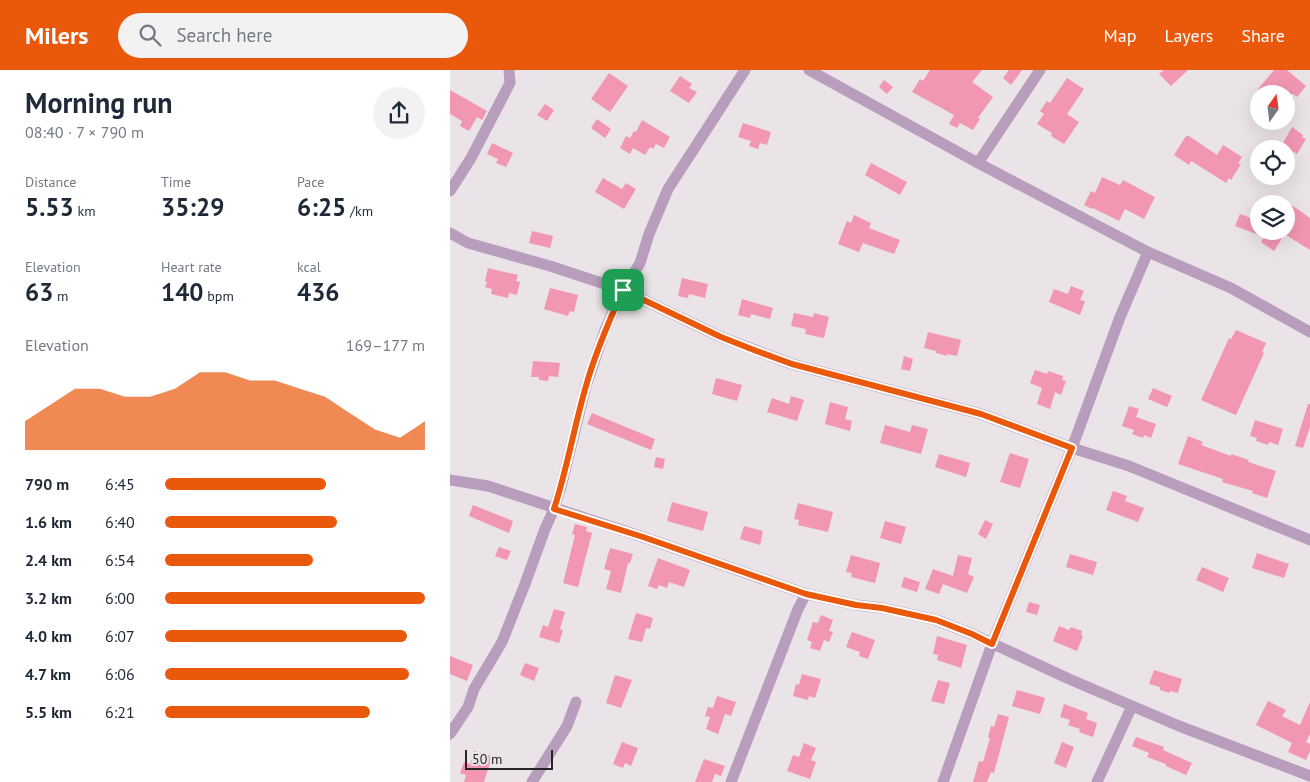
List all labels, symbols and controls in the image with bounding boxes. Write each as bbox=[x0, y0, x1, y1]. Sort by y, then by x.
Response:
search box bbox=[118, 13, 468, 58]
text: Milers bbox=[25, 20, 88, 51]
icon: search bbox=[136, 21, 164, 49]
text: Search here bbox=[176, 23, 272, 47]
text: Map bbox=[1104, 24, 1136, 47]
text: Layers bbox=[1164, 24, 1213, 47]
text: Share bbox=[1241, 24, 1285, 47]
text: Morning run bbox=[25, 84, 173, 121]
north arrow bbox=[1250, 85, 1295, 130]
map controls bbox=[1250, 85, 1295, 240]
button: share bbox=[373, 87, 425, 139]
text: 08:40 · 7 × 790 m bbox=[25, 122, 144, 142]
button: locate bbox=[1250, 140, 1295, 185]
text: Distance bbox=[25, 173, 76, 191]
text: Time bbox=[161, 173, 191, 191]
text: Pace bbox=[297, 173, 324, 191]
text: 5.53 bbox=[25, 191, 74, 223]
text: 35:29 bbox=[161, 191, 224, 223]
text: 6:25 bbox=[297, 191, 346, 223]
button: layers bbox=[1250, 195, 1295, 240]
text: km bbox=[74, 202, 96, 220]
text: /km bbox=[346, 202, 373, 220]
text: Elevation bbox=[25, 258, 81, 276]
text: Heart rate bbox=[161, 258, 222, 276]
text: kcal bbox=[297, 258, 321, 276]
pin bbox=[602, 269, 644, 311]
text: 63 bbox=[25, 276, 53, 308]
text: 140 bbox=[161, 276, 204, 308]
text: 436 bbox=[297, 276, 340, 308]
icon: arrive bbox=[609, 276, 637, 304]
text: m bbox=[53, 287, 68, 305]
text: bpm bbox=[204, 287, 234, 305]
text: Elevation bbox=[25, 335, 89, 355]
text: 169–177 m bbox=[346, 335, 425, 355]
text: 790 m bbox=[25, 474, 69, 494]
text: 6:45 bbox=[105, 474, 135, 494]
text: 1.6 km bbox=[25, 512, 72, 532]
text: 6:40 bbox=[105, 512, 135, 532]
text: 2.4 km bbox=[25, 550, 72, 570]
text: 6:54 bbox=[105, 550, 135, 570]
text: 3.2 km bbox=[25, 588, 72, 608]
text: 6:00 bbox=[105, 588, 135, 608]
text: 4.0 km bbox=[25, 626, 72, 646]
text: 6:07 bbox=[105, 626, 135, 646]
text: 4.7 km bbox=[25, 664, 71, 684]
text: 6:06 bbox=[105, 664, 135, 684]
text: 5.5 km bbox=[25, 702, 72, 722]
text: 6:21 bbox=[105, 702, 135, 722]
scale bar bbox=[465, 747, 552, 770]
text: 50 m bbox=[472, 750, 502, 768]

